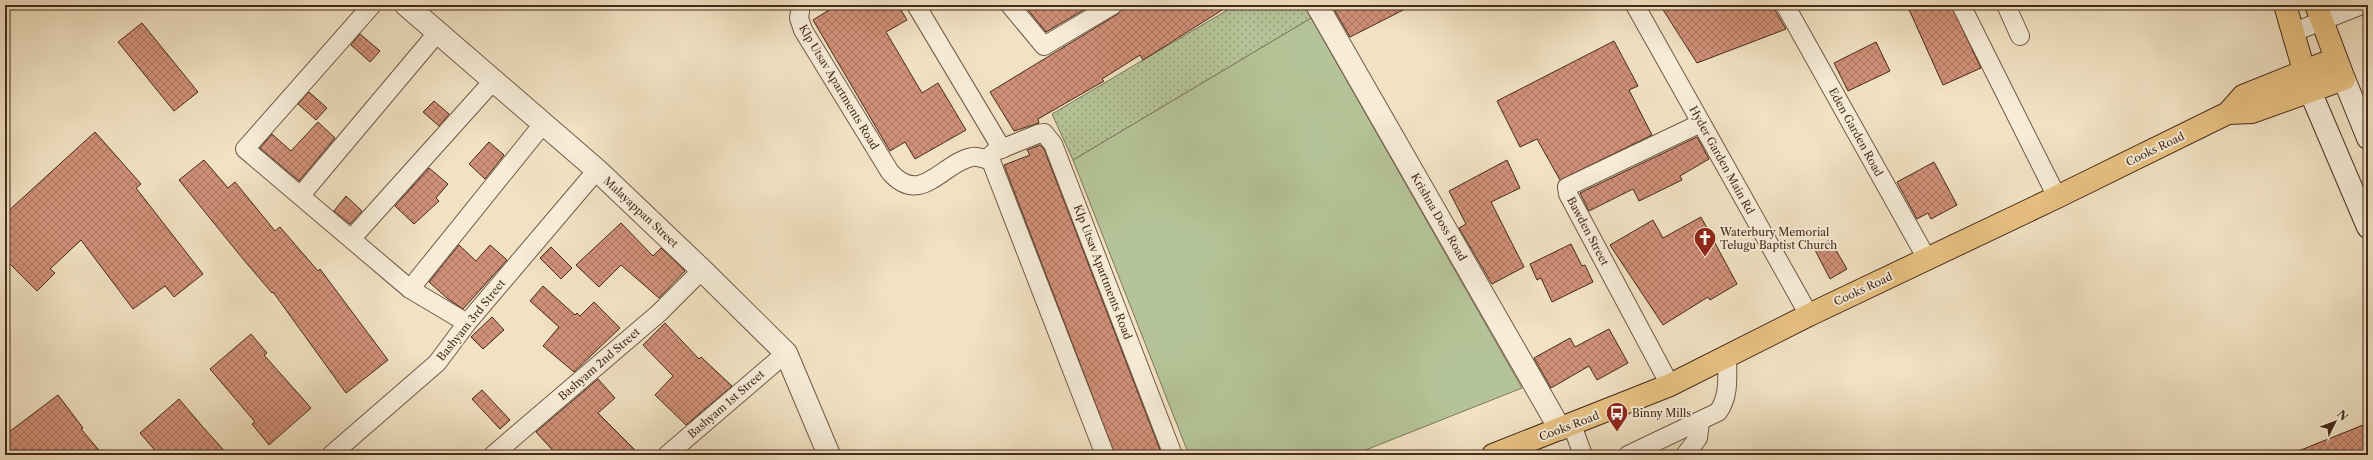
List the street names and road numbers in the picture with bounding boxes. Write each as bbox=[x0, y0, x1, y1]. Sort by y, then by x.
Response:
street label: Klp Utsav Apartments Road bbox=[796, 22, 882, 152]
street label: Eden Garden Road bbox=[1826, 85, 1886, 179]
street label: Hyder Garden Main Rd bbox=[1686, 103, 1758, 217]
street label: Cooks Road bbox=[2124, 129, 2187, 169]
street label: Krishna Doss Road bbox=[1408, 171, 1470, 264]
street label: Malayappan Street bbox=[601, 174, 682, 250]
street label: Bawden Street bbox=[1564, 194, 1612, 268]
street label: Klp Utsav Apartments Road bbox=[1071, 203, 1135, 342]
street label: Cooks Road bbox=[1831, 269, 1895, 309]
street label: Bashyam 3rd Street bbox=[434, 276, 508, 364]
street label: Bashyam 2nd Street bbox=[555, 325, 643, 403]
street label: Bashyam 1st Street bbox=[685, 367, 767, 441]
street label: Cooks Road bbox=[1537, 408, 1601, 444]

